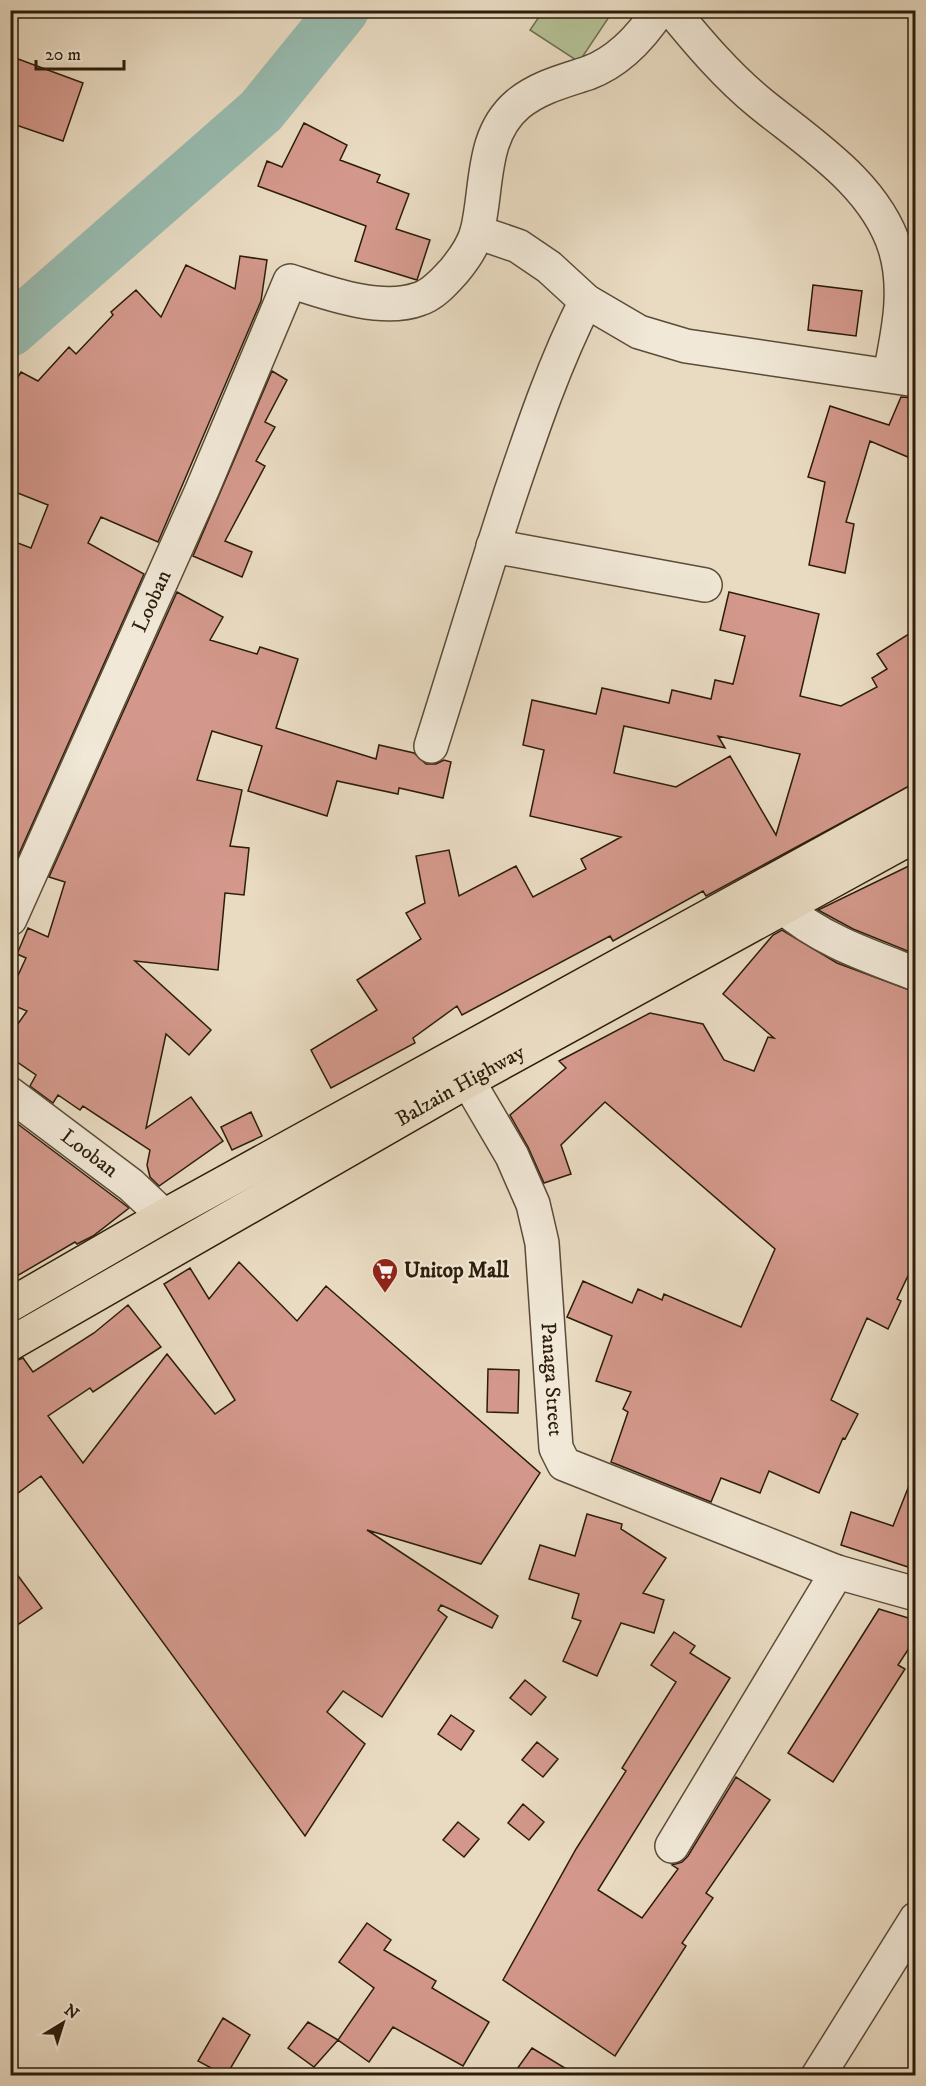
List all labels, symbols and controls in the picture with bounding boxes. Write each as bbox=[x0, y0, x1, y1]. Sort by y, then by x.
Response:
scale bar bbox=[36, 33, 124, 71]
text: 20 m bbox=[45, 44, 81, 66]
street label: Looban bbox=[127, 566, 177, 636]
street label: Balzain Highway bbox=[391, 1039, 530, 1133]
street label: Looban bbox=[55, 1123, 123, 1184]
supermarket icon: Unitop Mall bbox=[370, 1256, 400, 1294]
place label: Unitop Mall bbox=[404, 1258, 509, 1284]
street label: Panaga Street bbox=[534, 1321, 568, 1438]
north arrow bbox=[33, 1993, 93, 2053]
text: N bbox=[60, 2000, 83, 2024]

